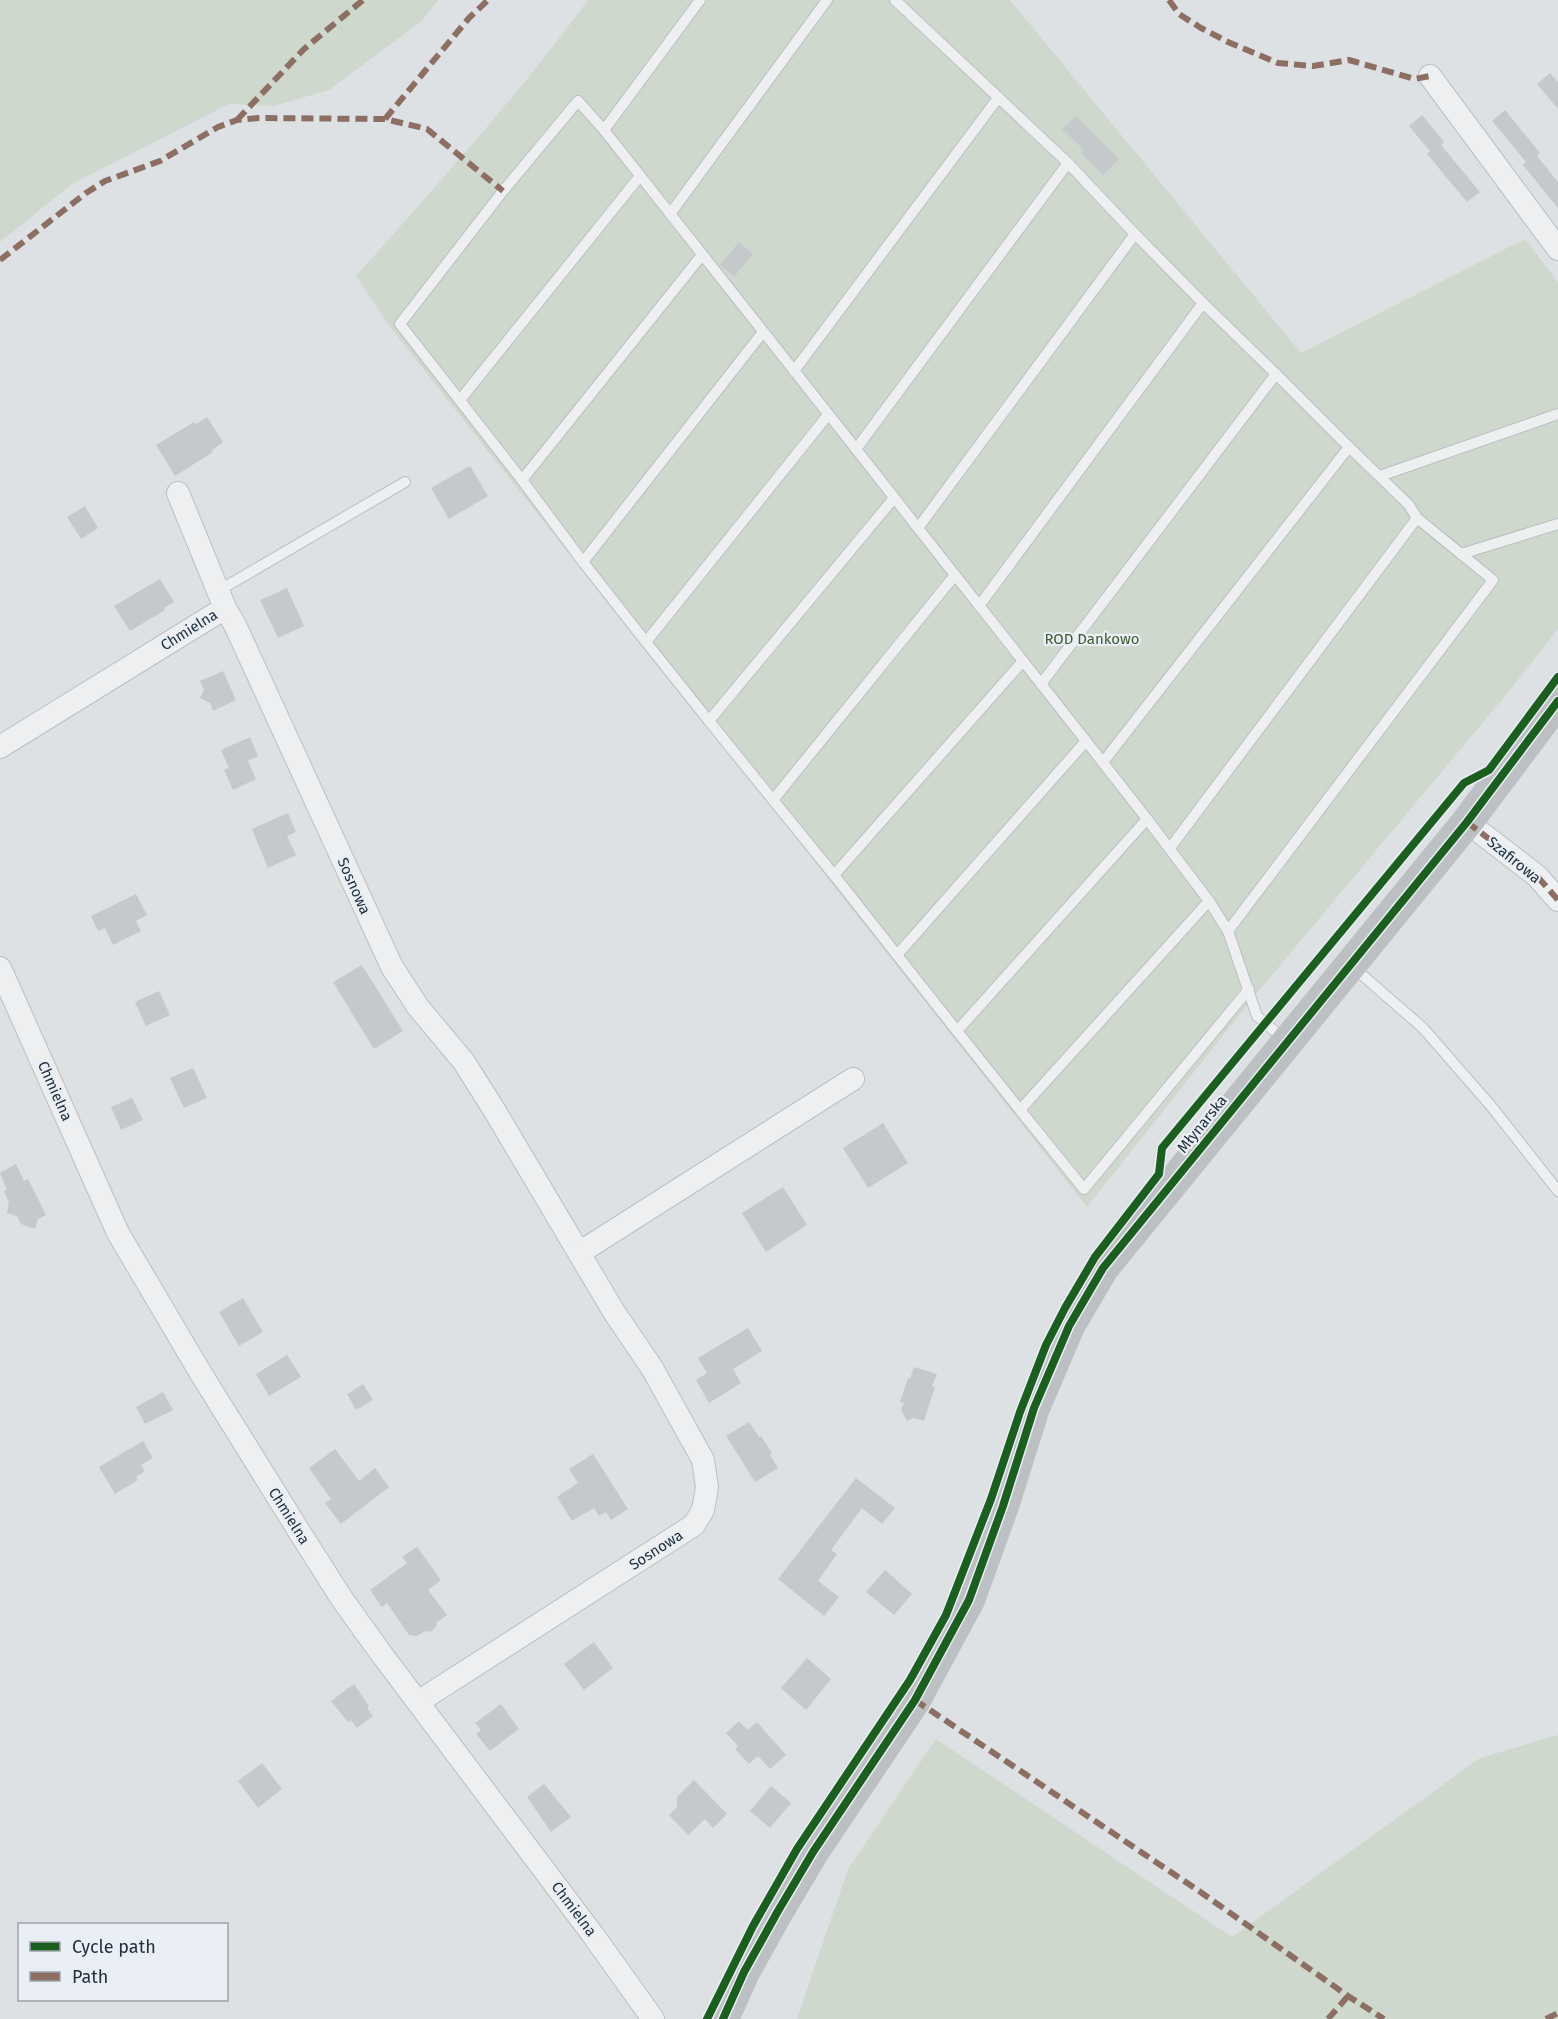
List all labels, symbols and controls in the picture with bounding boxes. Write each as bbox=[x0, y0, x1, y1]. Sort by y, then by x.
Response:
street label: Chmielna bbox=[157, 606, 221, 654]
park label: ROD Dankowo bbox=[1044, 630, 1140, 648]
street label: Szafirowa bbox=[1483, 833, 1545, 887]
street label: Sosnowa bbox=[334, 855, 374, 917]
street label: Chmielna bbox=[34, 1058, 76, 1124]
street label: Młynarska bbox=[1173, 1092, 1231, 1156]
street label: Chmielna bbox=[265, 1484, 313, 1548]
street label: Sosnowa bbox=[626, 1526, 686, 1574]
street label: Chmielna bbox=[548, 1878, 600, 1940]
legend bbox=[18, 1923, 228, 2001]
text: Cycle path bbox=[72, 1936, 156, 1958]
text: Path bbox=[72, 1966, 108, 1988]

